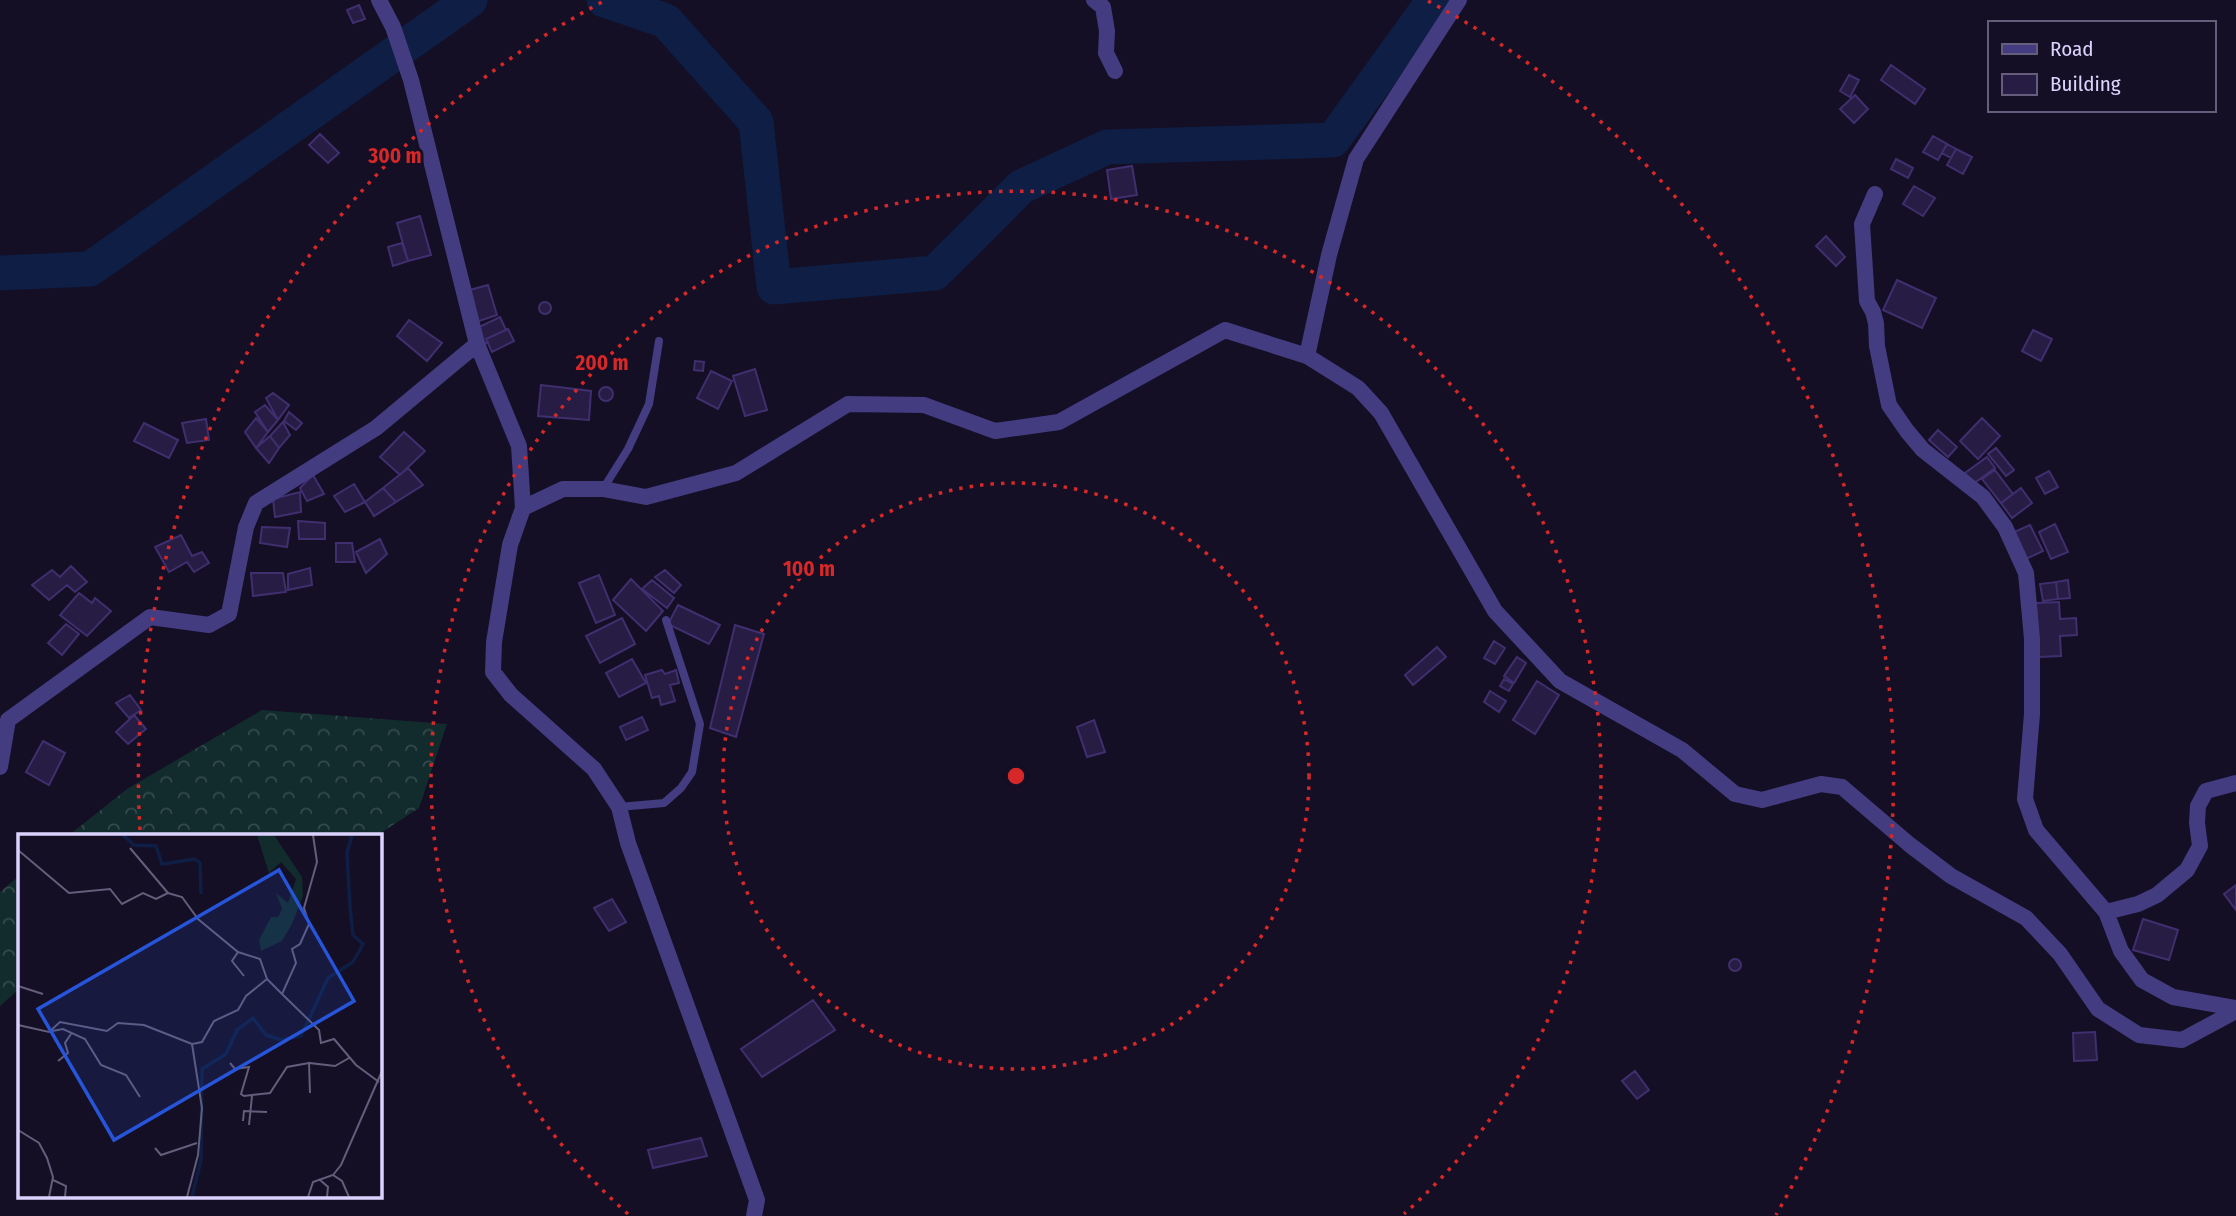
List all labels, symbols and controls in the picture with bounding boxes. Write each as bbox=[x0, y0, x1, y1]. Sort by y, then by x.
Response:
legend bbox=[1988, 21, 2215, 112]
text: Road bbox=[2050, 36, 2094, 62]
text: Building bbox=[2050, 71, 2121, 97]
text: 300 m bbox=[367, 143, 422, 169]
text: 200 m bbox=[574, 350, 629, 376]
text: 100 m bbox=[783, 556, 835, 582]
centre of rings bbox=[1004, 764, 1028, 788]
inset map bbox=[18, 834, 382, 1198]

